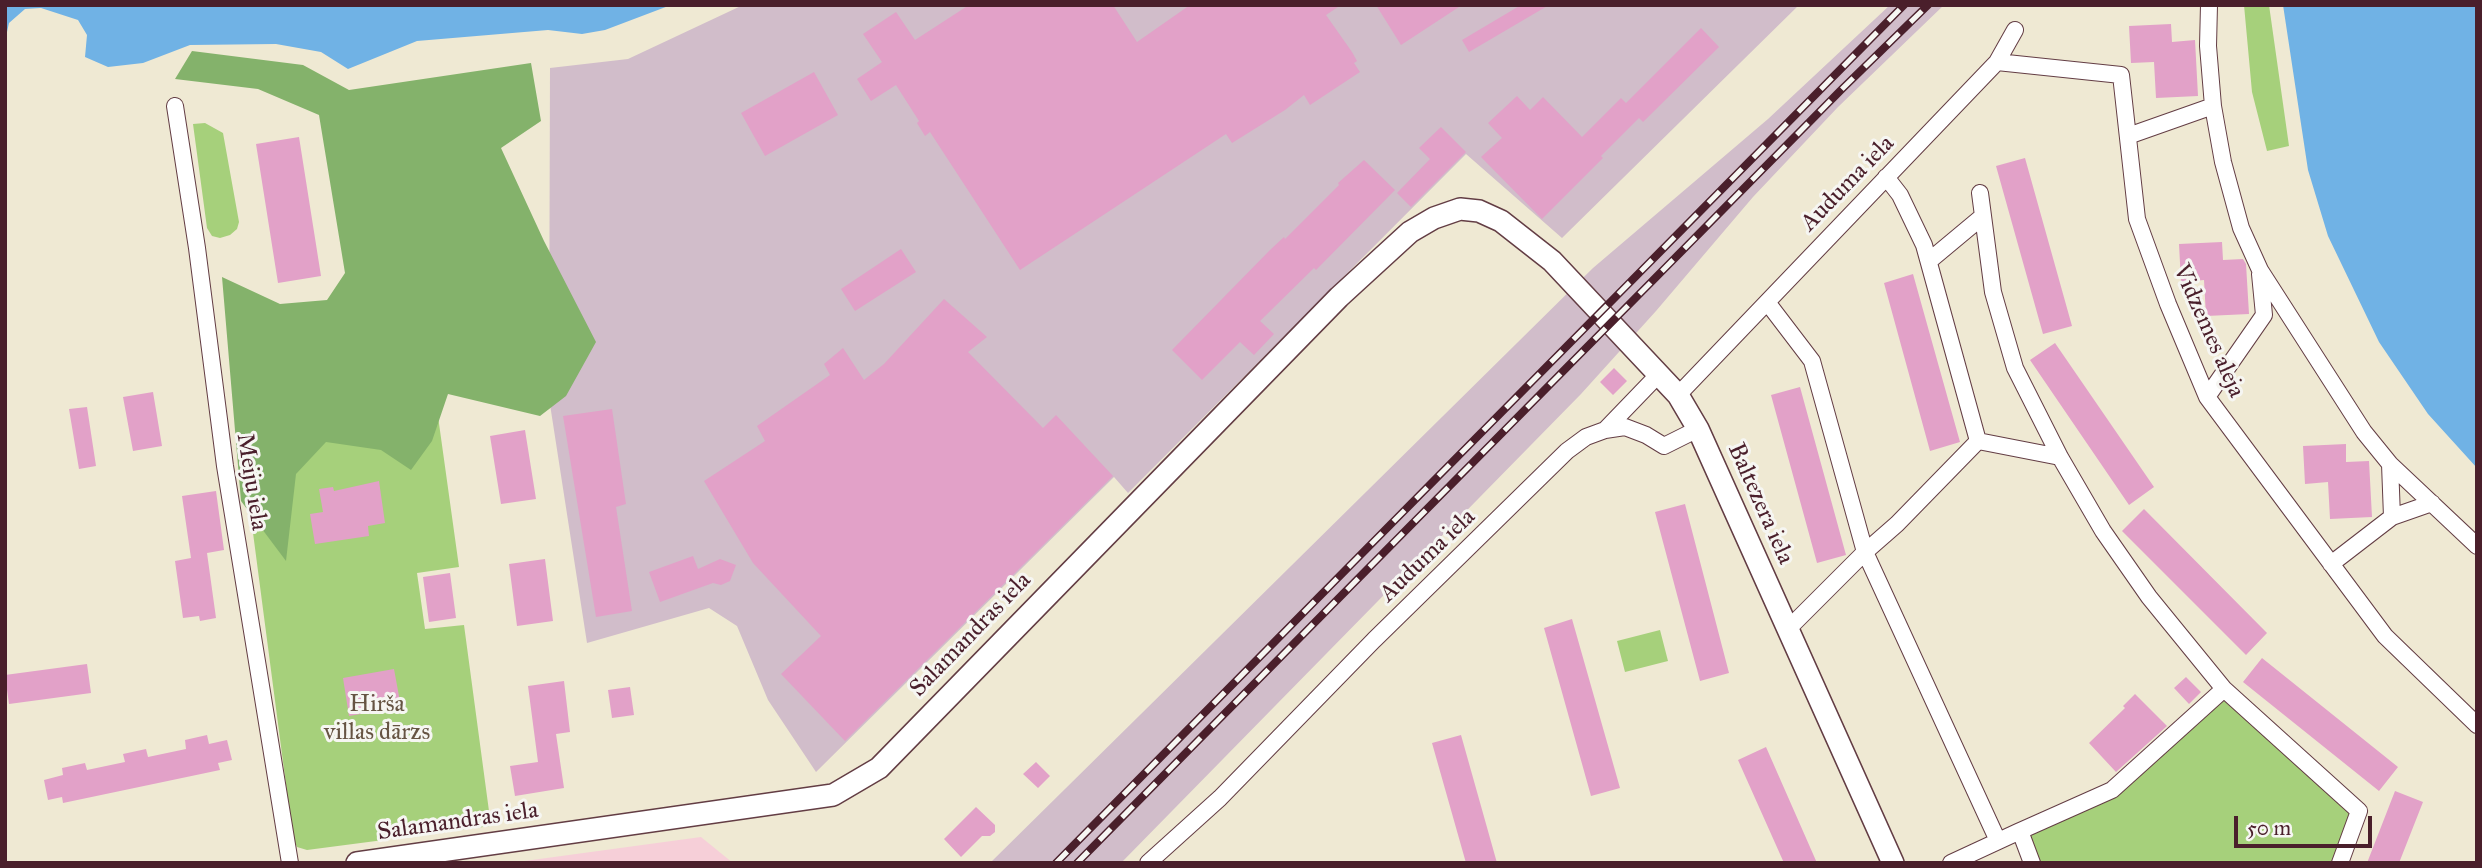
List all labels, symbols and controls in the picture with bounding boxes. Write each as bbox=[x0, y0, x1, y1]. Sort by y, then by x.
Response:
street label: Auduma iela bbox=[1795, 130, 1901, 238]
street label: Vidzemes aleja bbox=[2166, 260, 2250, 402]
street label: Meiju iela bbox=[229, 431, 273, 533]
street label: Baltezera iela bbox=[1721, 439, 1799, 569]
street label: Auduma iela bbox=[1374, 503, 1482, 609]
street label: Salamandras iela bbox=[904, 567, 1038, 703]
park label: Hirša villas dārzs bbox=[324, 691, 430, 747]
street label: Salamandras iela bbox=[376, 796, 540, 848]
scale bar bbox=[2237, 802, 2375, 846]
text: 50 m bbox=[2247, 815, 2291, 841]

